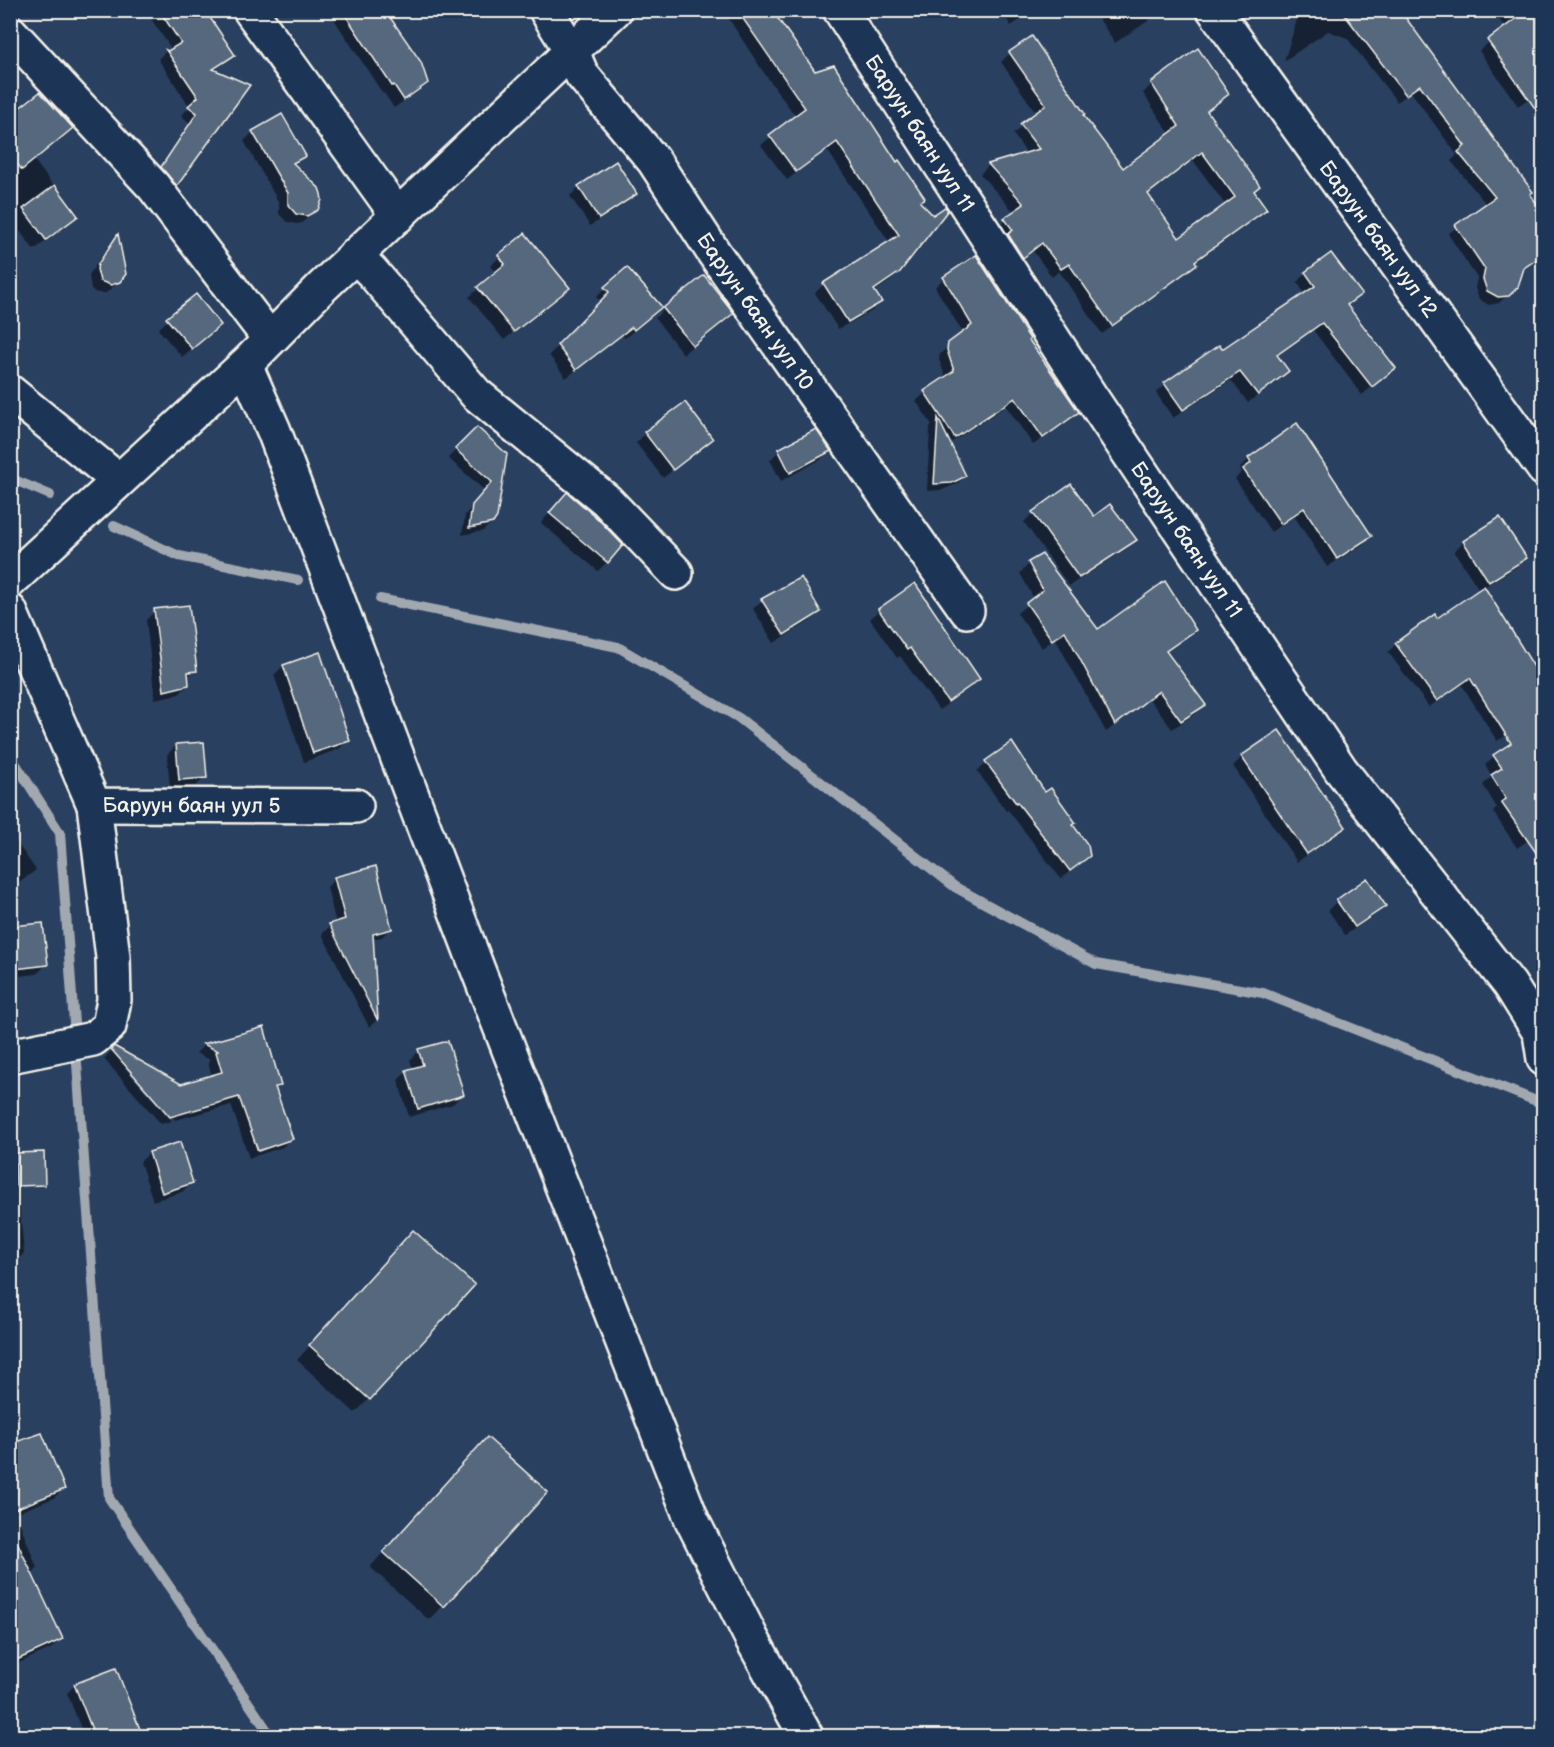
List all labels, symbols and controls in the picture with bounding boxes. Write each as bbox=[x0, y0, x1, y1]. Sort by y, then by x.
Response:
street label: Баруун баян уул 11 bbox=[860, 50, 980, 217]
street label: Баруун баян уул 12 bbox=[1314, 156, 1444, 322]
street label: Баруун баян уул 10 bbox=[692, 228, 819, 395]
street label: Баруун баян уул 11 bbox=[1126, 457, 1248, 622]
street label: Баруун баян уул 5 bbox=[103, 793, 281, 818]

